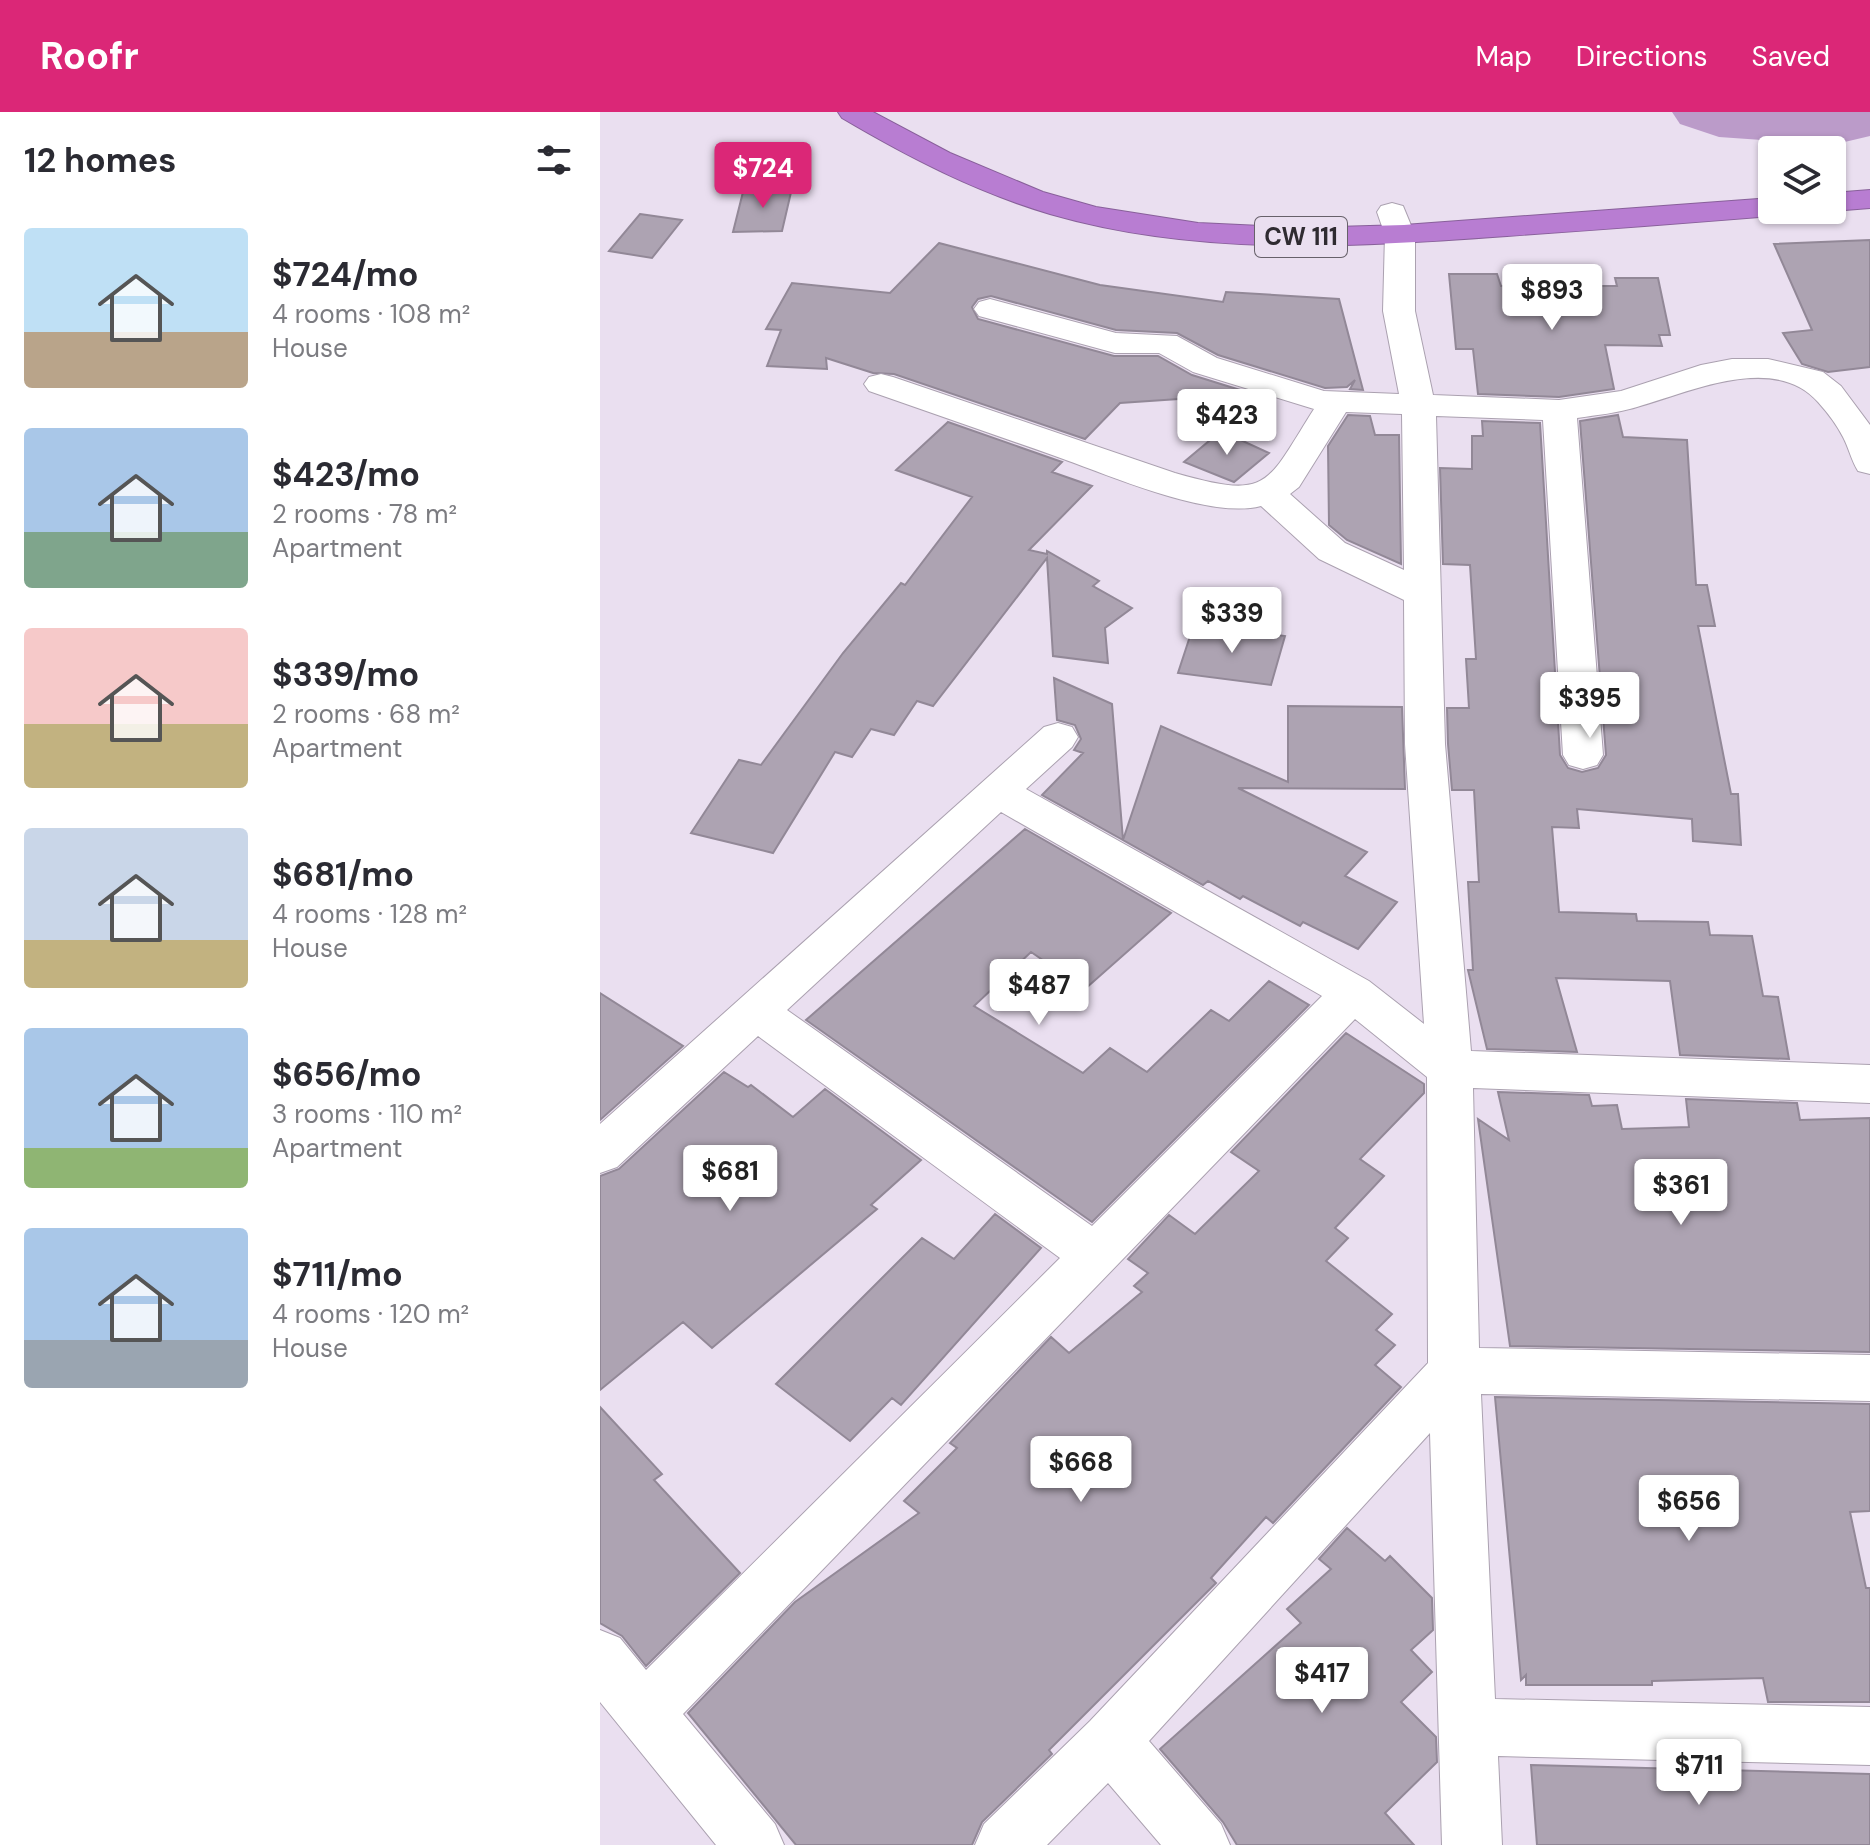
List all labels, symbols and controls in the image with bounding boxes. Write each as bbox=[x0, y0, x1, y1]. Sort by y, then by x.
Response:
text: Roofr bbox=[40, 31, 139, 81]
text: Map bbox=[1475, 38, 1532, 75]
text: Directions bbox=[1576, 38, 1708, 75]
text: Saved bbox=[1752, 38, 1830, 75]
map controls bbox=[1758, 136, 1846, 224]
button: layers bbox=[1758, 136, 1846, 224]
text: 12 homes bbox=[24, 138, 176, 183]
icon: filters bbox=[532, 138, 576, 182]
pin: $724 bbox=[716, 142, 810, 210]
text: $724 bbox=[732, 151, 794, 185]
road number: CW 111 bbox=[1255, 217, 1347, 257]
text: $724/mo bbox=[272, 252, 419, 297]
icon: home bbox=[88, 260, 184, 356]
pin: $893 bbox=[1505, 264, 1599, 332]
text: $893 bbox=[1520, 273, 1584, 307]
text: 4 rooms · 108 m² bbox=[272, 297, 470, 331]
text: House bbox=[272, 331, 348, 365]
pin: $423 bbox=[1180, 389, 1274, 457]
text: $423 bbox=[1195, 398, 1259, 432]
text: $423/mo bbox=[272, 452, 420, 497]
icon: home bbox=[88, 460, 184, 556]
text: 2 rooms · 78 m² bbox=[272, 497, 457, 531]
text: Apartment bbox=[272, 531, 403, 565]
pin: $339 bbox=[1185, 587, 1279, 655]
text: $339 bbox=[1201, 596, 1263, 630]
text: $339/mo bbox=[272, 652, 419, 697]
icon: home bbox=[88, 660, 184, 756]
pin: $395 bbox=[1543, 672, 1637, 740]
text: $395 bbox=[1558, 681, 1622, 715]
text: 2 rooms · 68 m² bbox=[272, 697, 460, 731]
text: Apartment bbox=[272, 731, 403, 765]
text: $681/mo bbox=[272, 852, 414, 897]
icon: home bbox=[88, 860, 184, 956]
text: 4 rooms · 128 m² bbox=[272, 897, 467, 931]
text: House bbox=[272, 931, 348, 965]
pin: $487 bbox=[992, 959, 1086, 1027]
text: $487 bbox=[1008, 968, 1070, 1002]
text: $656/mo bbox=[272, 1052, 422, 1097]
icon: home bbox=[88, 1060, 184, 1156]
text: 3 rooms · 110 m² bbox=[272, 1097, 462, 1131]
text: Apartment bbox=[272, 1131, 403, 1165]
pin: $681 bbox=[683, 1145, 777, 1213]
text: $681 bbox=[701, 1154, 759, 1188]
pin: $361 bbox=[1634, 1159, 1728, 1227]
text: $361 bbox=[1652, 1168, 1710, 1202]
text: $711/mo bbox=[272, 1252, 403, 1297]
icon: home bbox=[88, 1260, 184, 1356]
text: 4 rooms · 120 m² bbox=[272, 1297, 469, 1331]
text: House bbox=[272, 1331, 348, 1365]
pin: $668 bbox=[1034, 1436, 1128, 1504]
text: $668 bbox=[1048, 1445, 1114, 1479]
pin: $656 bbox=[1642, 1475, 1736, 1543]
text: $656 bbox=[1657, 1484, 1721, 1518]
pin: $417 bbox=[1275, 1647, 1369, 1715]
text: $417 bbox=[1294, 1656, 1350, 1690]
pin: $711 bbox=[1652, 1739, 1746, 1807]
text: $711 bbox=[1674, 1748, 1724, 1782]

